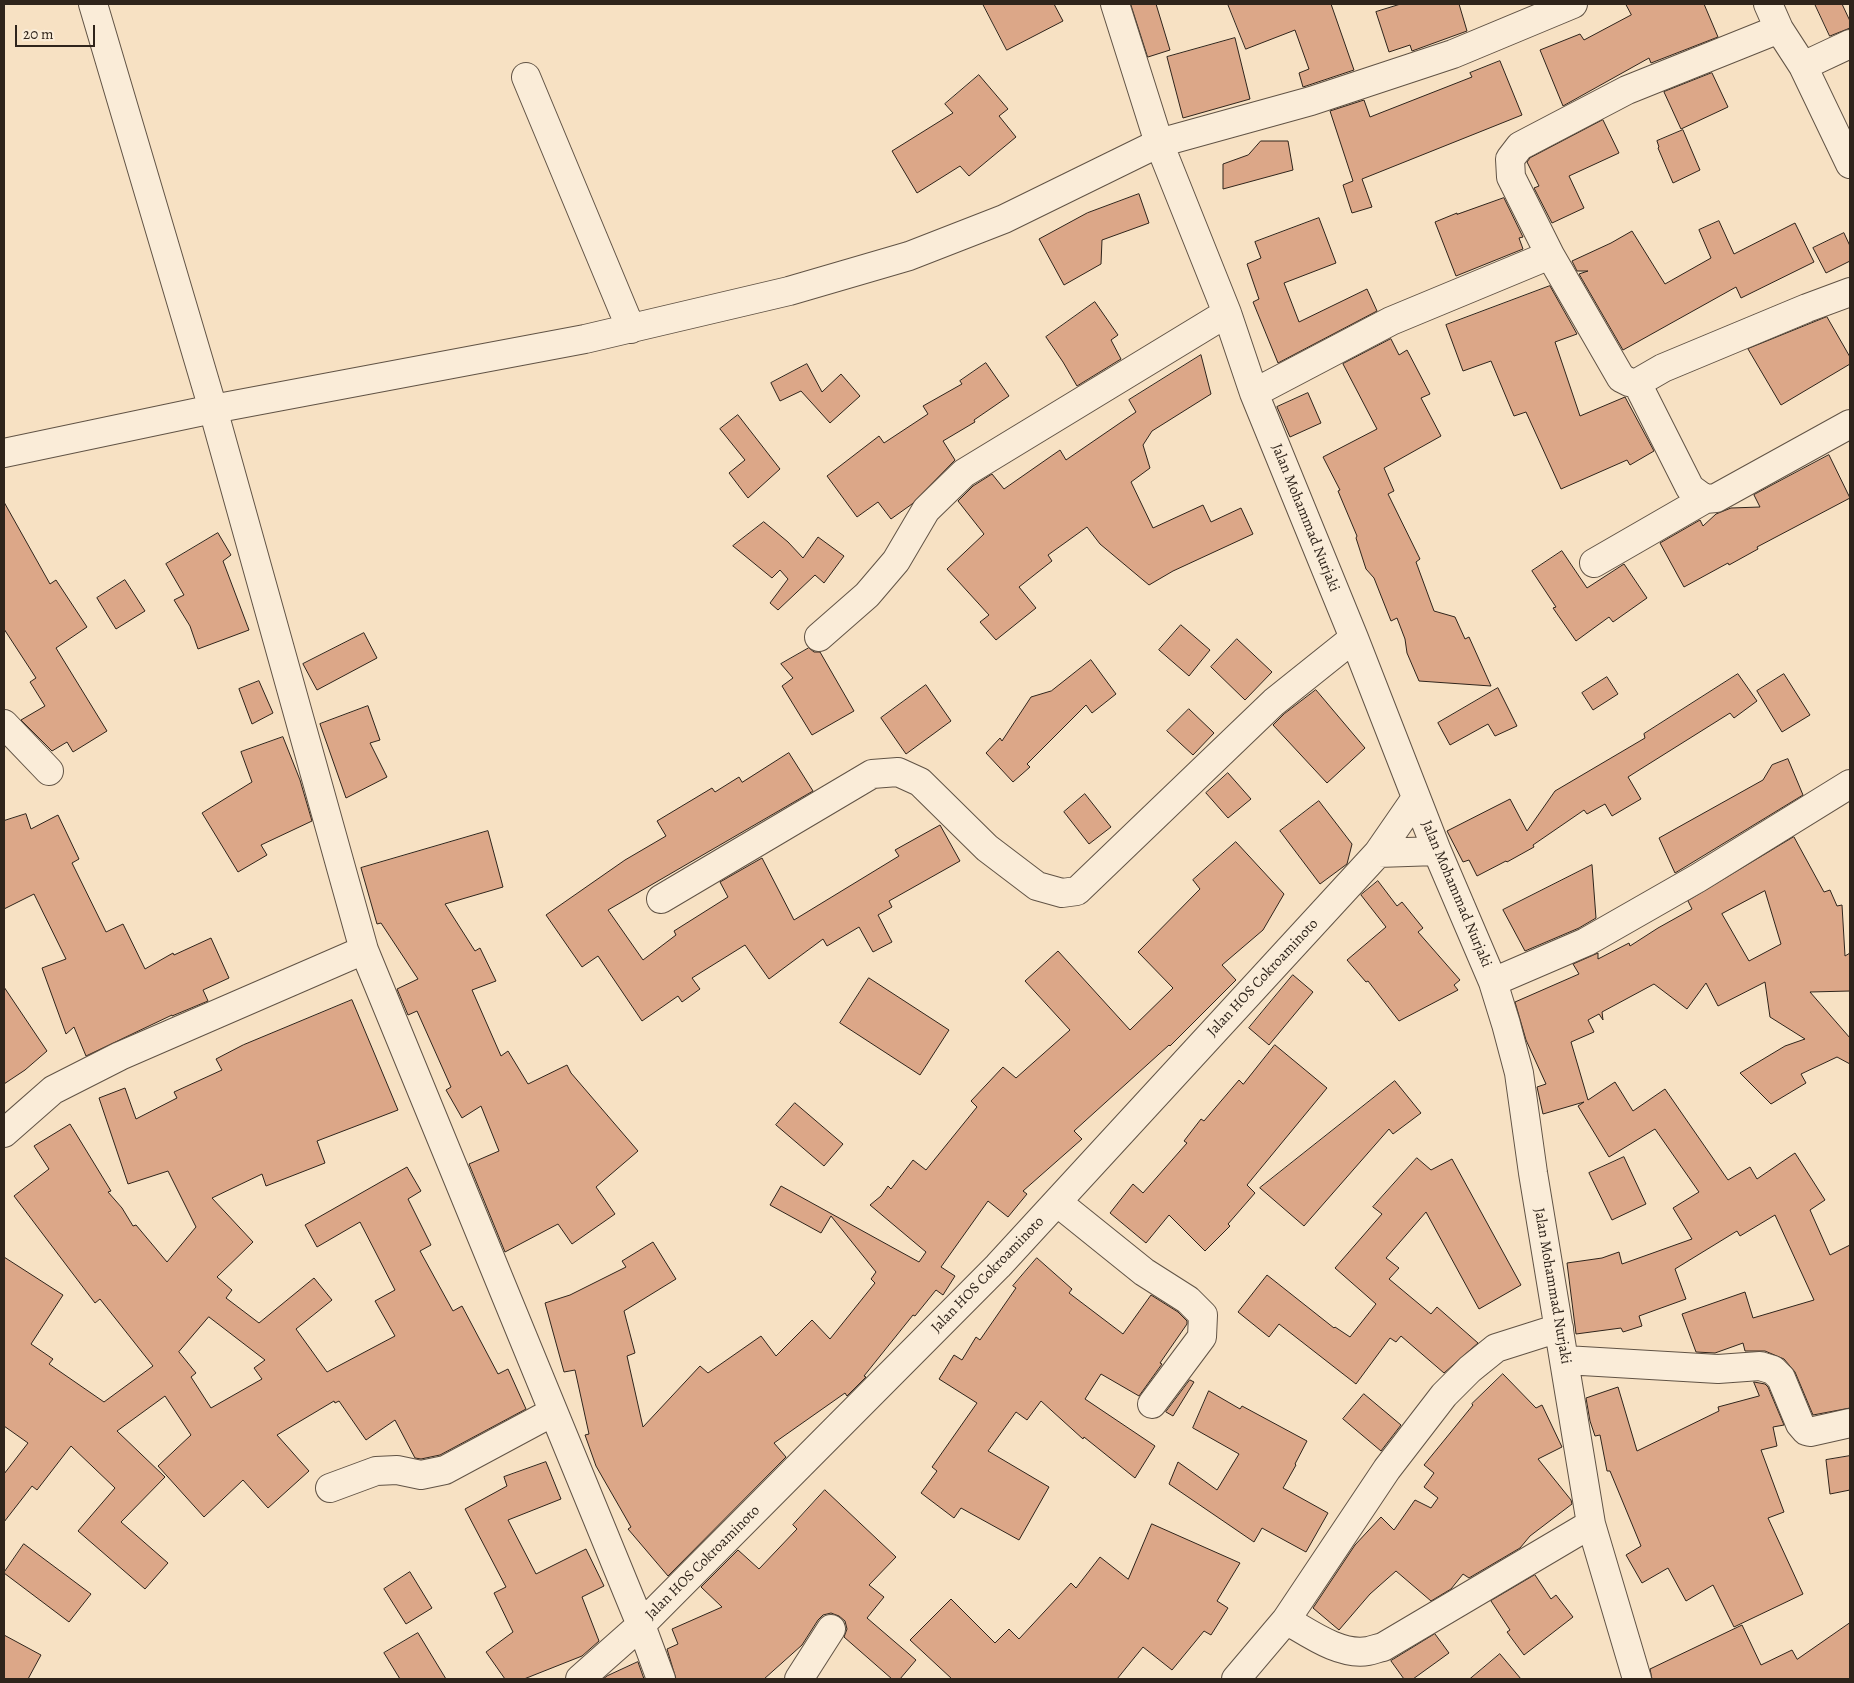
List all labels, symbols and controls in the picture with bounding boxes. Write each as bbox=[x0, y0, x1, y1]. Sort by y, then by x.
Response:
scale bar bbox=[18, 15, 98, 47]
text: 20 m bbox=[23, 24, 54, 44]
street label: Jalan Mohammad Nurjaki bbox=[1267, 441, 1343, 595]
street label: Jalan Mohammad Nurjaki bbox=[1417, 818, 1495, 970]
street label: Jalan HOS Cokroaminoto bbox=[1204, 915, 1322, 1041]
street label: Jalan Mohammad Nurjaki bbox=[1529, 1207, 1575, 1365]
street label: Jalan HOS Cokroaminoto bbox=[928, 1213, 1048, 1337]
street label: Jalan HOS Cokroaminoto bbox=[642, 1502, 764, 1624]

